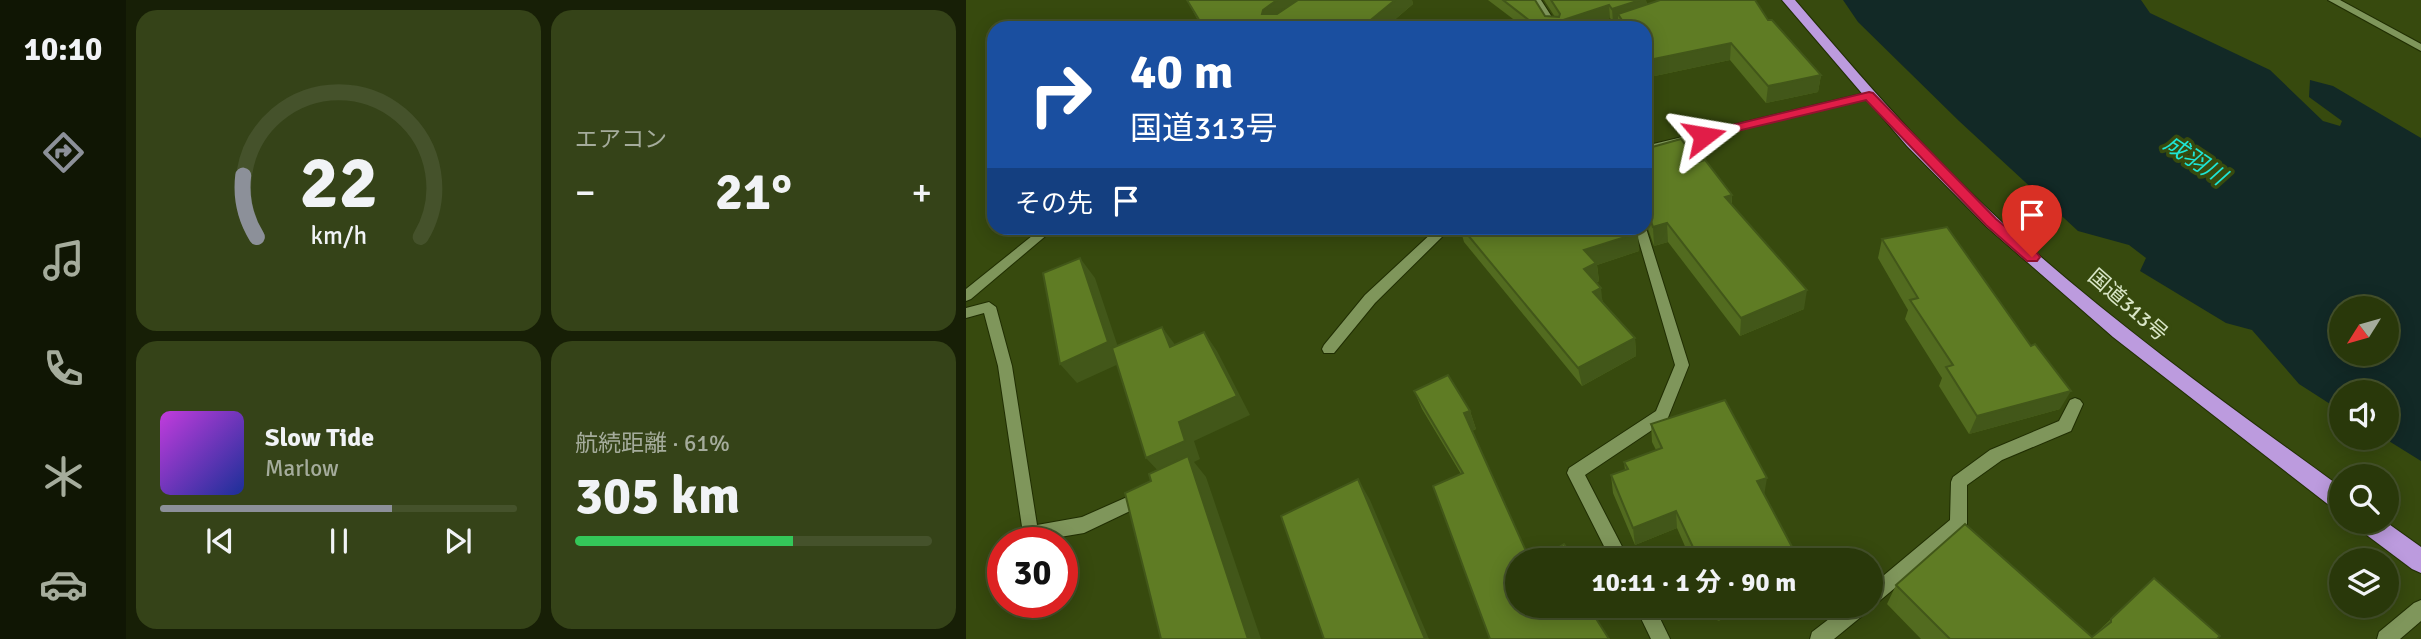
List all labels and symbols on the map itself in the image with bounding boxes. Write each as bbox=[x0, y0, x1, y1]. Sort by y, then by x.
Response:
position arrow bbox=[1667, 99, 1741, 173]
water label: 成羽川 bbox=[2158, 129, 2234, 193]
pin bbox=[2002, 185, 2062, 257]
street label: 国道313号 bbox=[2083, 263, 2173, 347]
north arrow bbox=[2329, 296, 2399, 366]
speed limit sign: 30 bbox=[987, 527, 1078, 618]

